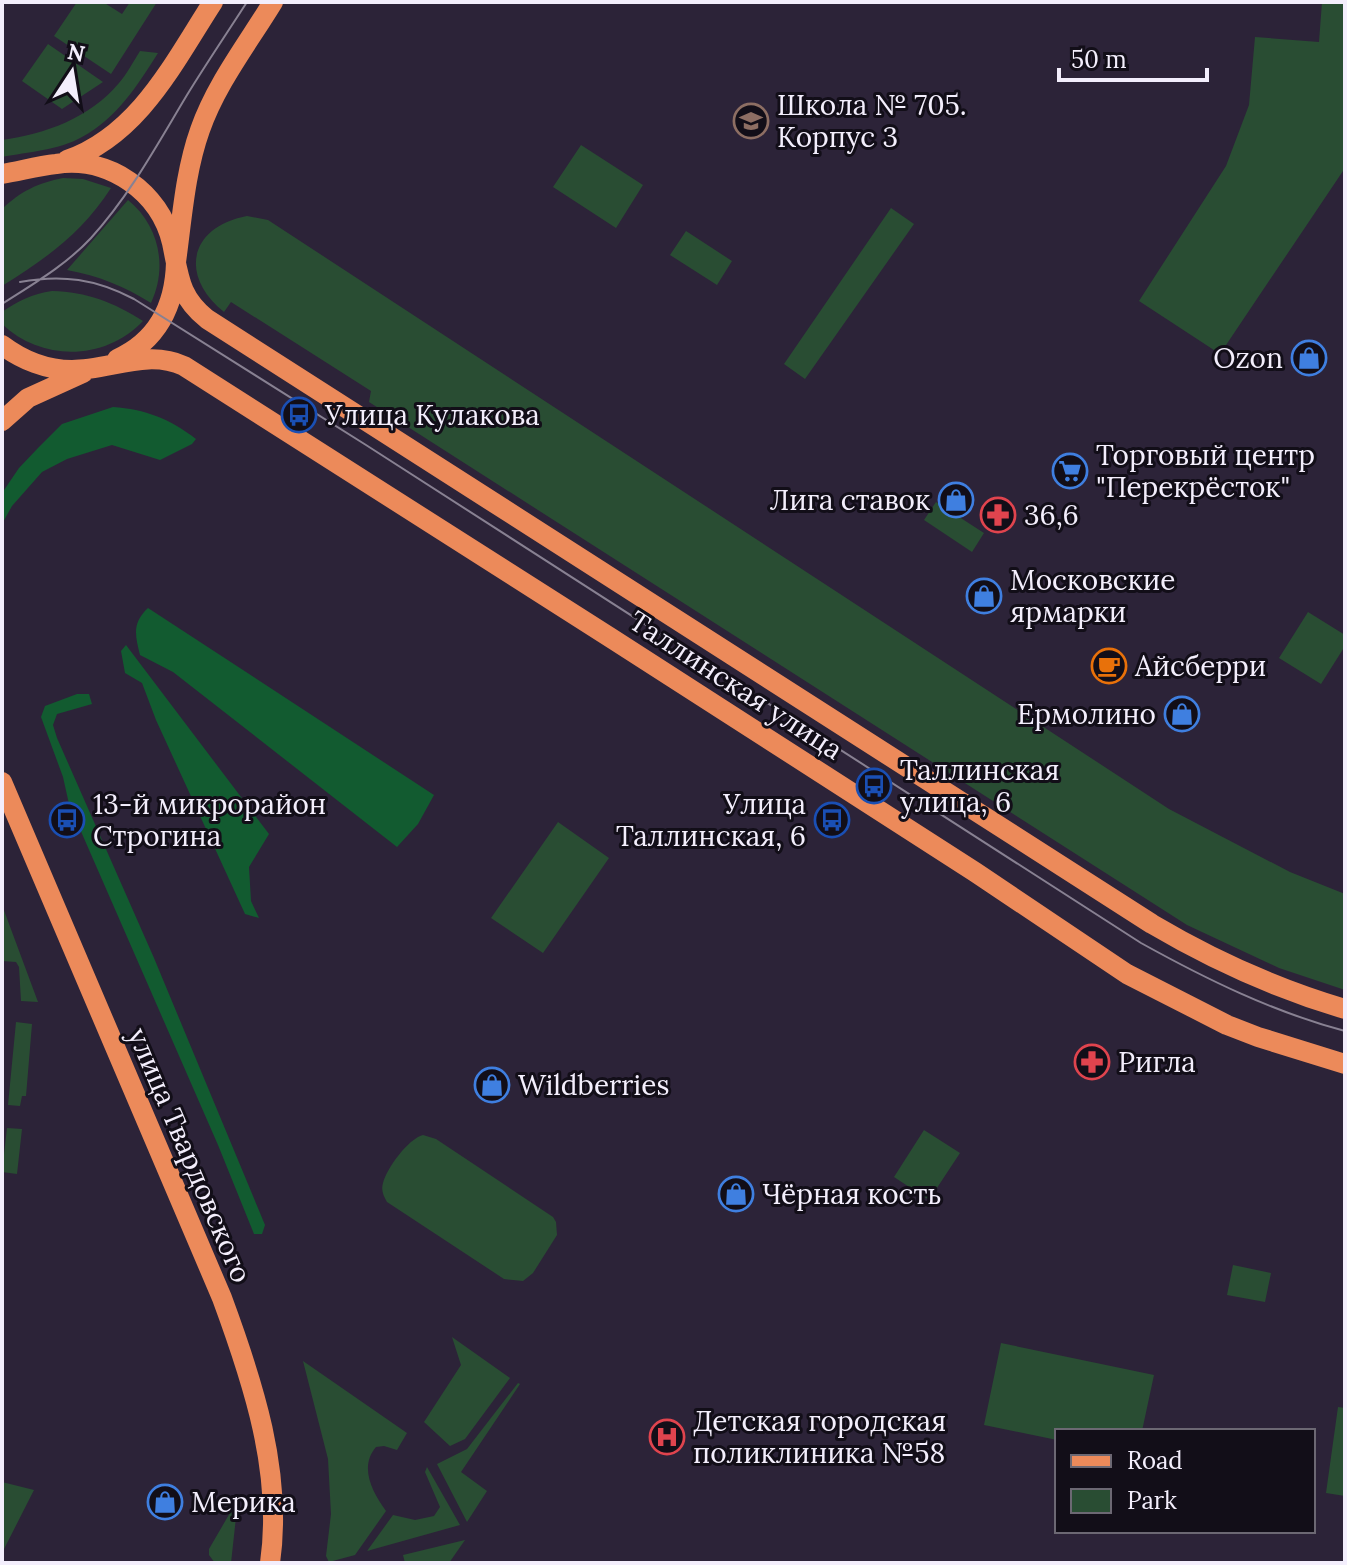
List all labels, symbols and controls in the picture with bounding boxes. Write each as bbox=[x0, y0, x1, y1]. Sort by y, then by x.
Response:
north arrow bbox=[32, 32, 112, 112]
scale bar bbox=[1059, 32, 1207, 82]
text: N bbox=[65, 37, 87, 68]
text: 50 m bbox=[1071, 44, 1127, 75]
place label: Школа № 705. Корпус 3 bbox=[777, 87, 967, 155]
school or university icon: Школа № 705. Корпус 3 bbox=[732, 102, 770, 140]
shop icon: Ozon bbox=[1290, 339, 1328, 377]
place label: Ozon bbox=[1213, 340, 1283, 376]
bus stop icon: Улица Кулакова bbox=[280, 396, 318, 434]
place label: Улица Кулакова bbox=[324, 397, 540, 433]
place label: Торговый центр "Перекрёсток" bbox=[1096, 437, 1315, 505]
supermarket icon: Торговый центр "Перекрёсток" bbox=[1051, 452, 1089, 490]
shop icon: Лига ставок bbox=[937, 481, 975, 519]
place label: Лига ставок bbox=[770, 482, 930, 518]
pharmacy icon: 36,6 bbox=[979, 496, 1017, 534]
place label: 36,6 bbox=[1024, 497, 1079, 533]
place label: Московские ярмарки bbox=[1010, 562, 1175, 630]
shop icon: Московские ярмарки bbox=[965, 577, 1003, 615]
street label: Таллинская улица bbox=[622, 603, 850, 767]
cafe icon: Айсберри bbox=[1090, 647, 1128, 685]
place label: Айсберри bbox=[1134, 648, 1266, 684]
shop icon: Ермолино bbox=[1163, 695, 1201, 733]
place label: Ермолино bbox=[1017, 696, 1156, 732]
place label: Таллинская улица, 6 bbox=[900, 752, 1059, 820]
bus stop icon: Таллинская улица, 6 bbox=[855, 767, 893, 805]
place label: 13-й микрорайон Строгина bbox=[93, 786, 326, 854]
place label: Улица Таллинская, 6 bbox=[616, 786, 806, 854]
bus stop icon: 13-й микрорайон Строгина bbox=[48, 801, 86, 839]
bus stop icon: Улица Таллинская, 6 bbox=[813, 801, 851, 839]
street label: улица Твардовского bbox=[120, 1022, 260, 1288]
pharmacy icon: Ригла bbox=[1073, 1043, 1111, 1081]
place label: Ригла bbox=[1118, 1044, 1196, 1080]
shop icon: Wildberries bbox=[473, 1066, 511, 1104]
place label: Wildberries bbox=[518, 1067, 669, 1103]
shop icon: Чёрная кость bbox=[717, 1175, 755, 1213]
place label: Чёрная кость bbox=[762, 1176, 942, 1212]
place label: Детская городская поликлиника №58 bbox=[693, 1403, 946, 1471]
hospital icon: Детская городская поликлиника №58 bbox=[648, 1418, 686, 1456]
legend bbox=[1055, 1429, 1315, 1533]
text: Road bbox=[1127, 1445, 1183, 1476]
shop icon: Мерика bbox=[146, 1483, 184, 1521]
place label: Мерика bbox=[191, 1484, 296, 1520]
text: Park bbox=[1127, 1485, 1177, 1516]

